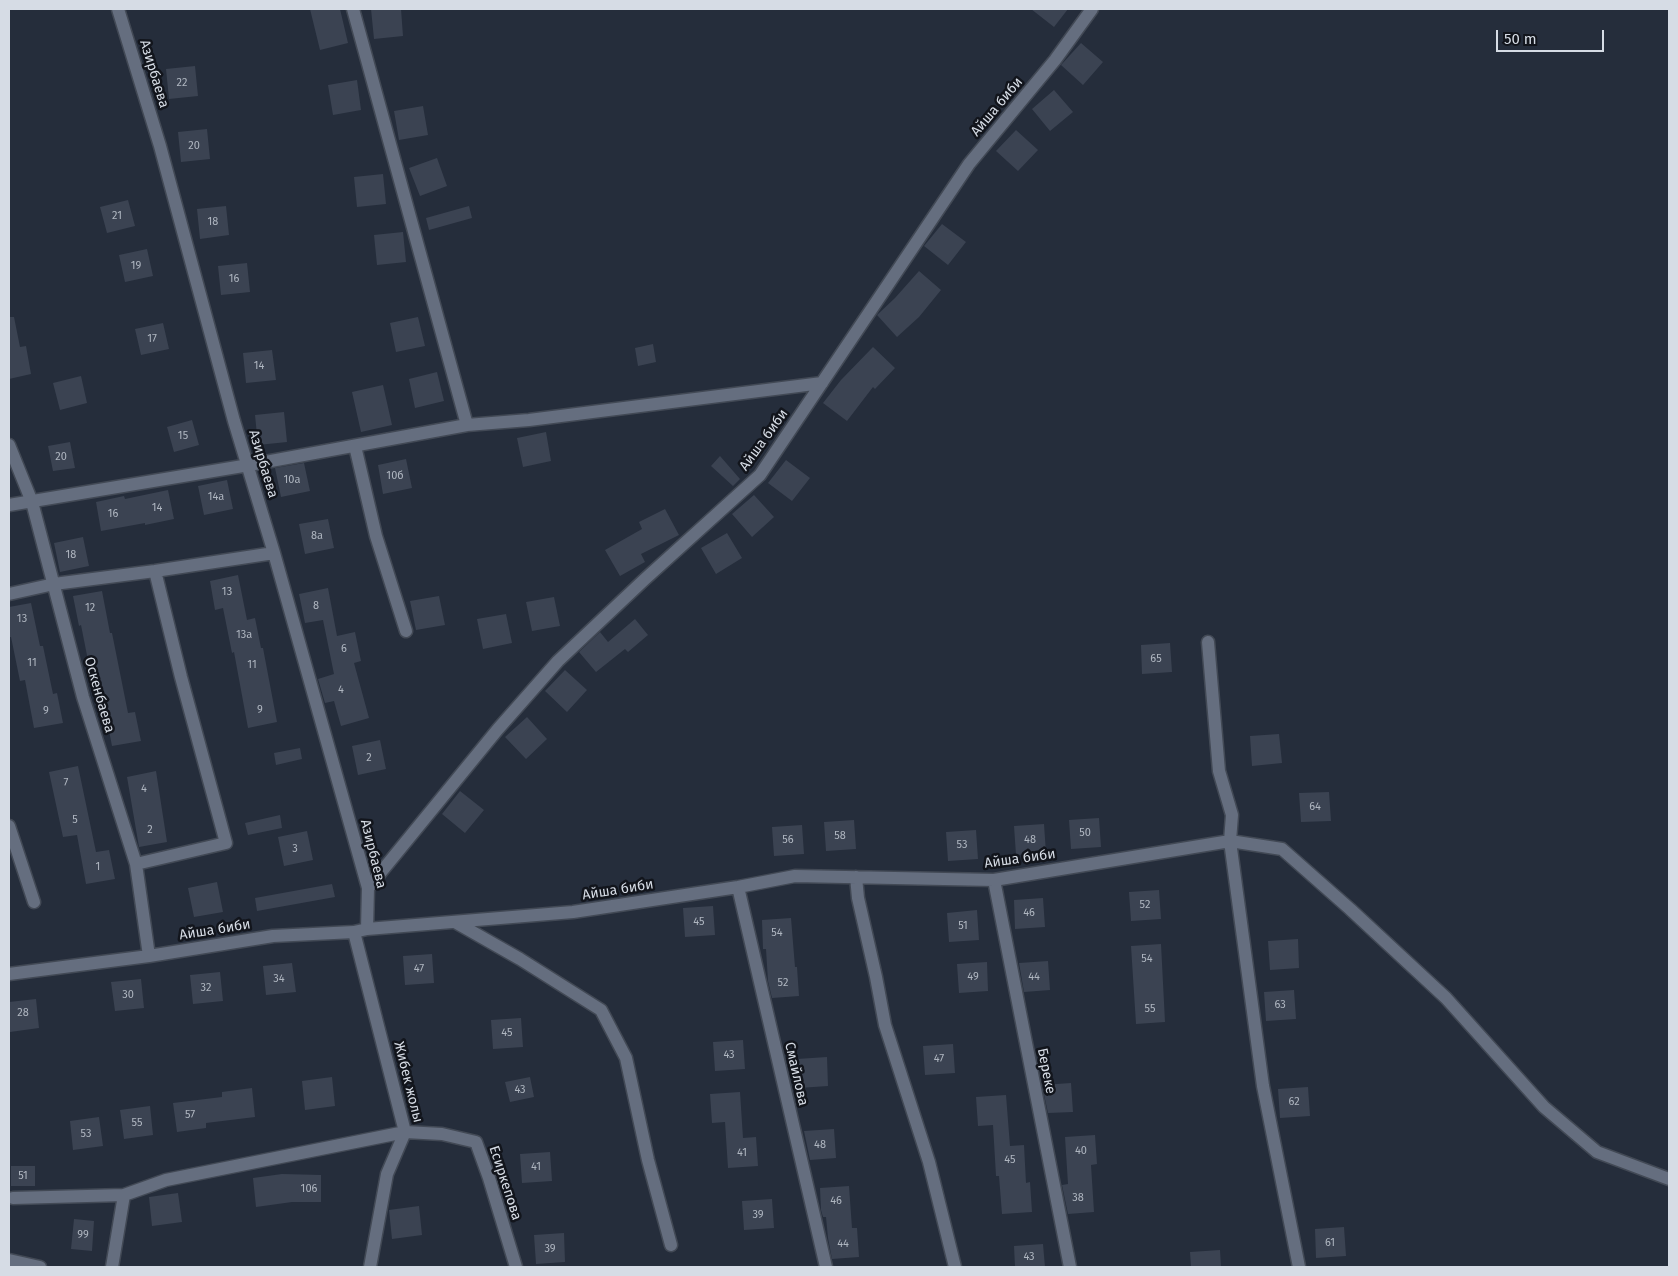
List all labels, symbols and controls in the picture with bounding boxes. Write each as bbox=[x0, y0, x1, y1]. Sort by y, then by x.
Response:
scale bar bbox=[1498, 20, 1606, 52]
text: 50 m bbox=[1504, 30, 1537, 48]
street label: Азирбаева bbox=[136, 38, 172, 110]
street label: Айша биби bbox=[967, 74, 1027, 140]
house number: 22 bbox=[177, 76, 187, 90]
house number: 20 bbox=[188, 139, 200, 153]
house number: 21 bbox=[112, 209, 122, 223]
house number: 18 bbox=[208, 215, 218, 229]
house number: 19 bbox=[131, 259, 141, 273]
house number: 16 bbox=[229, 272, 239, 286]
house number: 17 bbox=[147, 332, 157, 346]
house number: 14 bbox=[254, 359, 264, 373]
street label: Айша биби bbox=[736, 406, 792, 474]
street label: Азирбаева bbox=[245, 428, 281, 500]
house number: 15 bbox=[178, 429, 188, 443]
house number: 20 bbox=[55, 450, 67, 464]
house number: 10б bbox=[386, 469, 404, 483]
house number: 10а bbox=[284, 473, 300, 487]
house number: 14а bbox=[208, 490, 224, 504]
house number: 14 bbox=[152, 501, 162, 515]
house number: 16 bbox=[108, 507, 118, 521]
house number: 8а bbox=[311, 529, 323, 543]
house number: 18 bbox=[66, 548, 76, 562]
house number: 13 bbox=[222, 585, 232, 599]
house number: 8 bbox=[313, 599, 319, 613]
house number: 12 bbox=[85, 601, 95, 615]
house number: 13 bbox=[17, 612, 27, 626]
house number: 13а bbox=[236, 628, 252, 642]
house number: 6 bbox=[341, 642, 347, 656]
house number: 65 bbox=[1150, 652, 1162, 666]
street label: Оскенбаева bbox=[80, 655, 118, 735]
house number: 11 bbox=[27, 656, 37, 670]
house number: 11 bbox=[247, 658, 257, 672]
house number: 4 bbox=[338, 683, 344, 697]
house number: 9 bbox=[257, 703, 263, 717]
house number: 9 bbox=[43, 704, 49, 718]
house number: 2 bbox=[366, 751, 372, 765]
house number: 7 bbox=[64, 776, 68, 790]
house number: 4 bbox=[141, 782, 147, 796]
house number: 64 bbox=[1309, 800, 1321, 814]
house number: 5 bbox=[72, 813, 78, 827]
street label: Азирбаева bbox=[356, 818, 390, 890]
house number: 2 bbox=[147, 823, 153, 837]
house number: 50 bbox=[1079, 826, 1091, 840]
house number: 58 bbox=[834, 829, 846, 843]
house number: 56 bbox=[782, 833, 794, 847]
house number: 48 bbox=[1024, 833, 1036, 847]
house number: 53 bbox=[957, 838, 967, 852]
house number: 3 bbox=[292, 842, 298, 856]
street label: Айша биби bbox=[983, 846, 1057, 872]
house number: 1 bbox=[96, 860, 100, 874]
street label: Айша биби bbox=[581, 876, 655, 904]
house number: 52 bbox=[1140, 898, 1150, 912]
house number: 46 bbox=[1023, 906, 1035, 920]
house number: 45 bbox=[693, 915, 705, 929]
street label: Айша биби bbox=[178, 916, 252, 944]
house number: 51 bbox=[958, 919, 968, 933]
house number: 54 bbox=[771, 926, 783, 940]
house number: 54 bbox=[1141, 952, 1153, 966]
house number: 47 bbox=[414, 962, 424, 976]
house number: 49 bbox=[967, 970, 979, 984]
house number: 44 bbox=[1028, 970, 1040, 984]
house number: 34 bbox=[273, 972, 285, 986]
house number: 52 bbox=[778, 976, 788, 990]
house number: 32 bbox=[201, 981, 211, 995]
house number: 30 bbox=[122, 988, 134, 1002]
house number: 63 bbox=[1274, 998, 1286, 1012]
house number: 55 bbox=[1145, 1002, 1155, 1016]
house number: 28 bbox=[17, 1006, 29, 1020]
house number: 45 bbox=[501, 1026, 513, 1040]
street label: Жибек жолы bbox=[390, 1040, 426, 1124]
street label: Смайлова bbox=[781, 1041, 811, 1107]
street label: Береке bbox=[1033, 1047, 1059, 1095]
house number: 43 bbox=[723, 1048, 735, 1062]
house number: 47 bbox=[934, 1052, 944, 1066]
house number: 43 bbox=[514, 1083, 526, 1097]
house number: 62 bbox=[1288, 1095, 1300, 1109]
house number: 57 bbox=[185, 1108, 195, 1122]
house number: 55 bbox=[132, 1116, 142, 1130]
house number: 53 bbox=[81, 1127, 91, 1141]
house number: 48 bbox=[814, 1138, 826, 1152]
street label: Есиркепова bbox=[485, 1144, 525, 1222]
house number: 40 bbox=[1075, 1144, 1087, 1158]
house number: 41 bbox=[737, 1146, 747, 1160]
house number: 45 bbox=[1004, 1153, 1016, 1167]
house number: 41 bbox=[531, 1160, 541, 1174]
house number: 51 bbox=[18, 1169, 28, 1183]
house number: 106 bbox=[301, 1182, 317, 1196]
house number: 38 bbox=[1072, 1191, 1084, 1205]
house number: 46 bbox=[830, 1194, 842, 1208]
house number: 39 bbox=[752, 1208, 764, 1222]
house number: 99 bbox=[77, 1228, 89, 1242]
house number: 61 bbox=[1325, 1236, 1335, 1250]
house number: 44 bbox=[837, 1237, 849, 1251]
house number: 39 bbox=[544, 1242, 556, 1256]
house number: 43 bbox=[1023, 1250, 1035, 1264]

